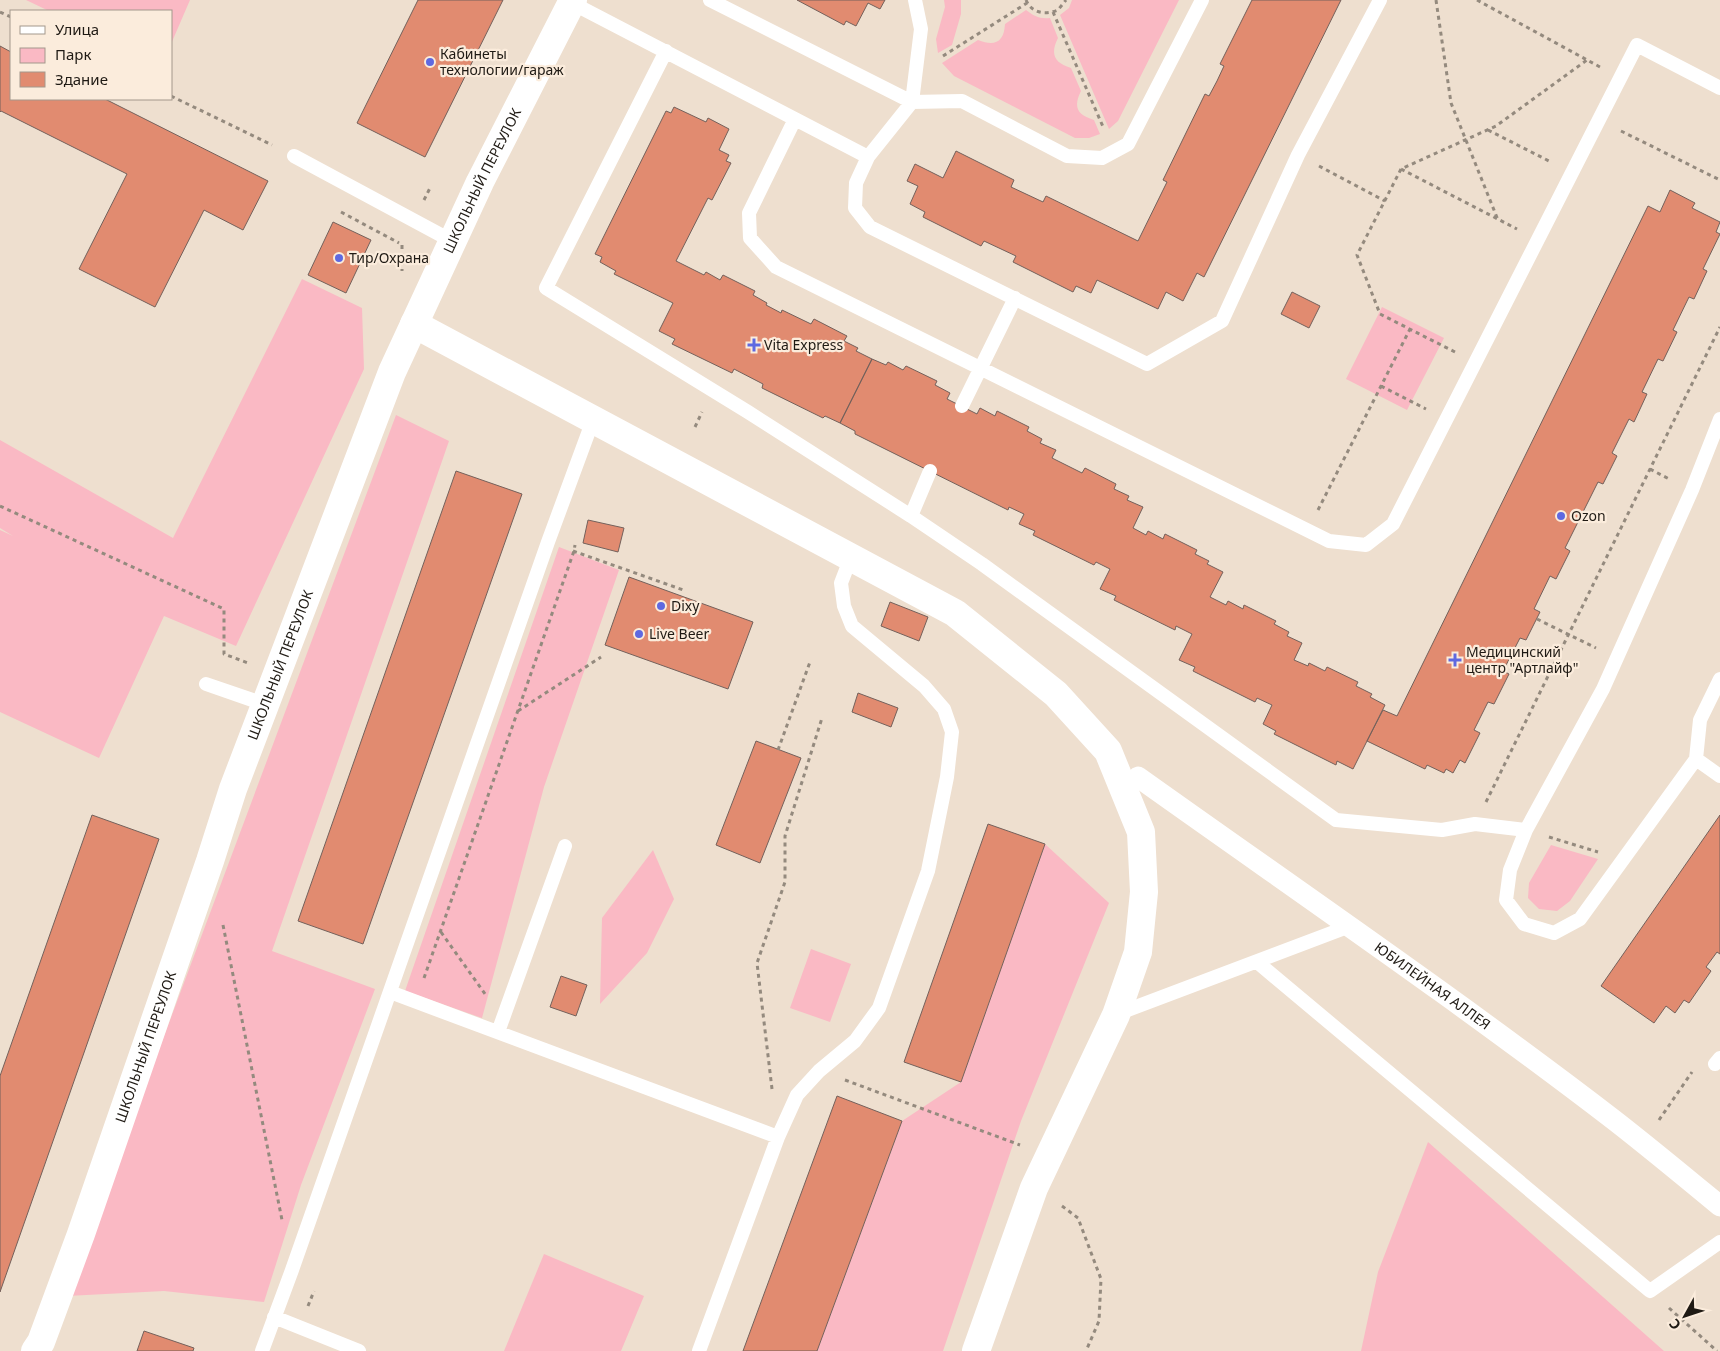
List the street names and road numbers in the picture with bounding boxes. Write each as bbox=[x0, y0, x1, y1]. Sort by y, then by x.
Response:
street label: ШКОЛЬНЫЙ ПЕРЕУЛОК bbox=[438, 104, 525, 256]
street label: ШКОЛЬНЫЙ ПЕРЕУЛОК bbox=[243, 587, 317, 743]
street label: ЮБИЛЕЙНАЯ АЛЛЕЯ bbox=[1371, 937, 1495, 1034]
street label: ШКОЛЬНЫЙ ПЕРЕУЛОК bbox=[110, 968, 180, 1125]

